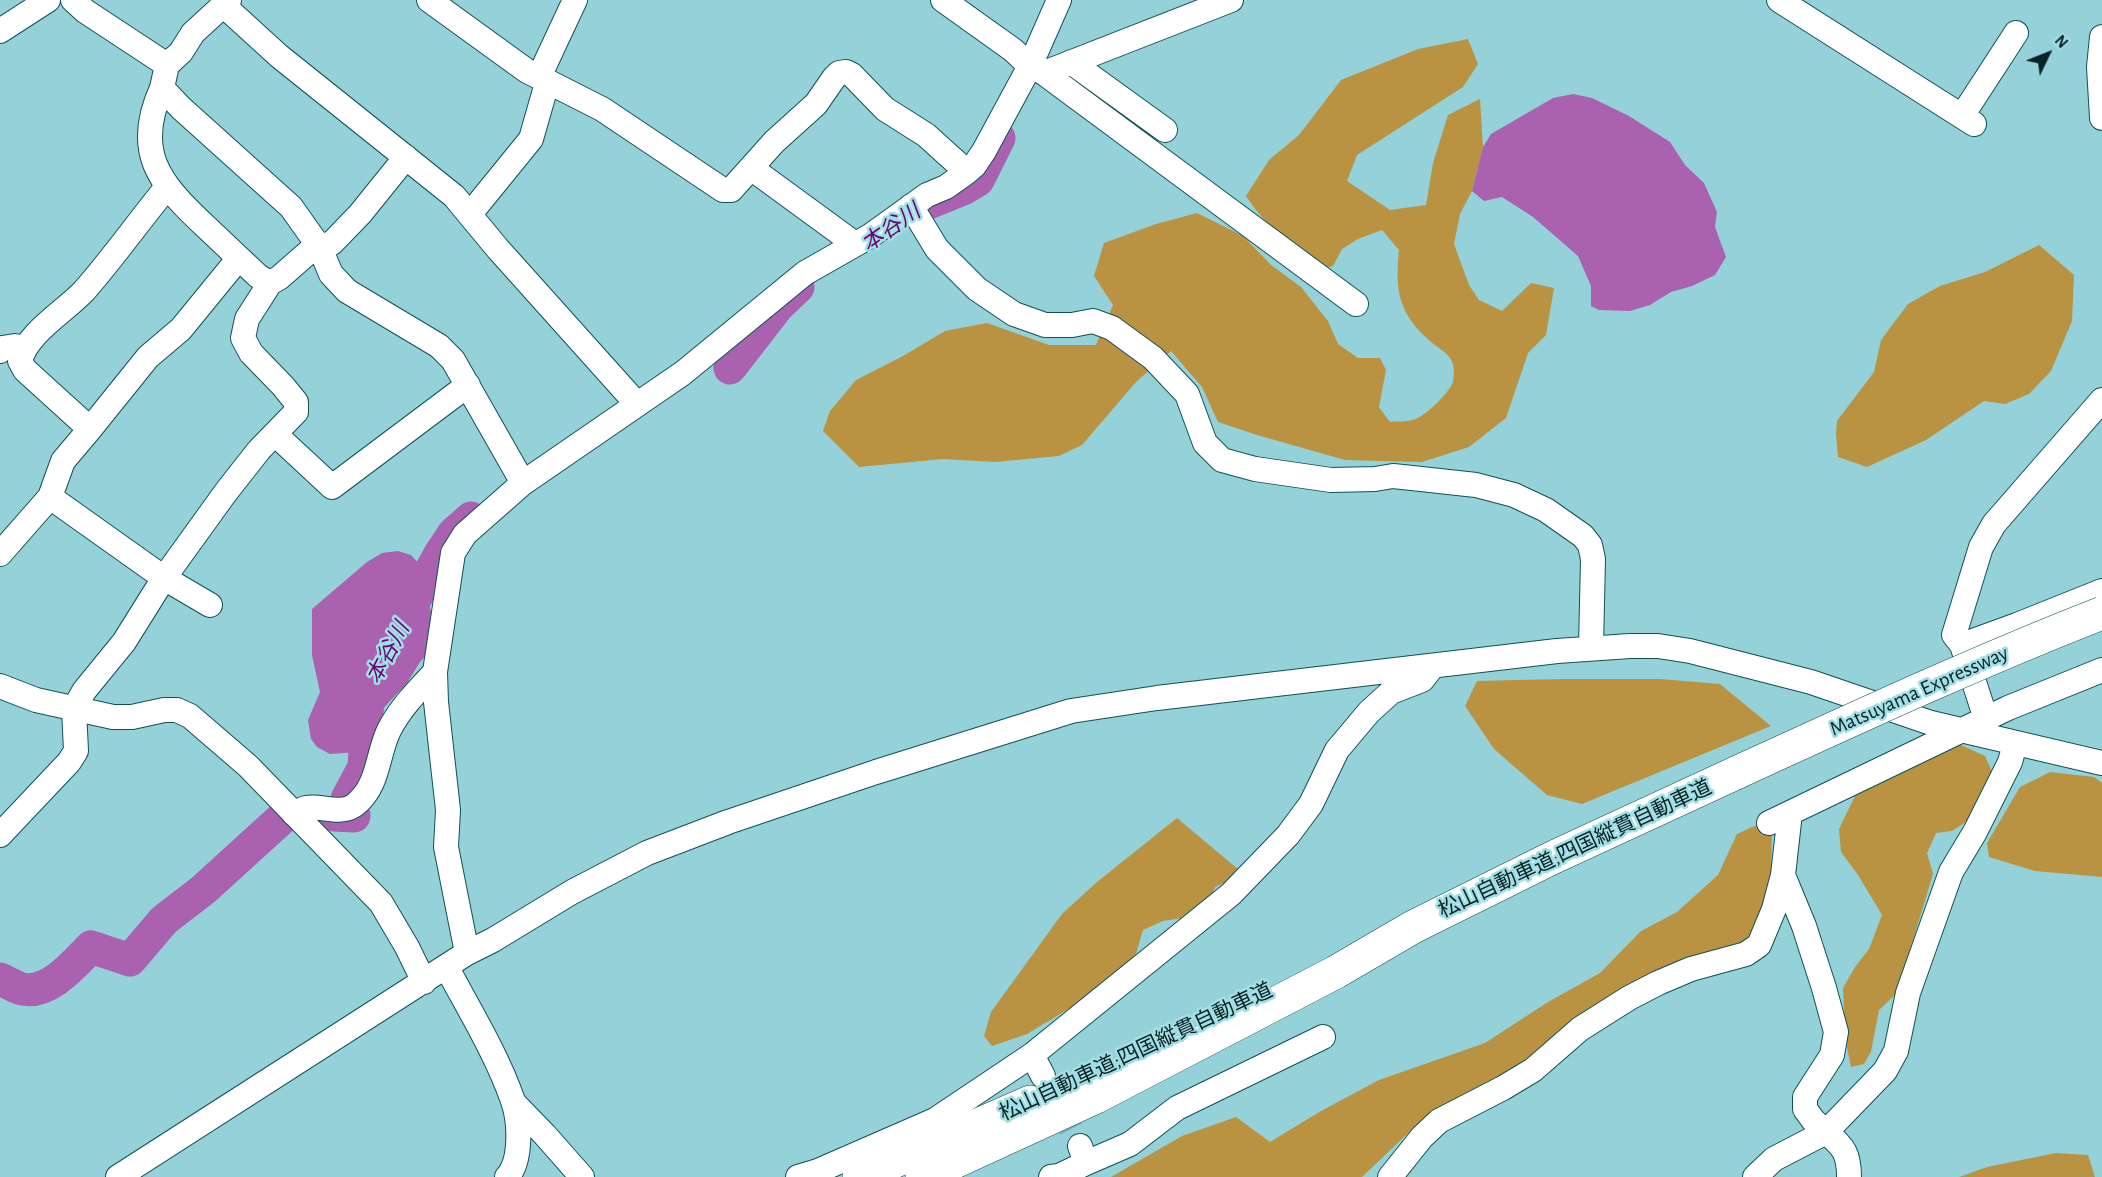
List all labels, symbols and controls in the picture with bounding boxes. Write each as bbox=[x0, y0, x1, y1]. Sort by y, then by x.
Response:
north arrow bbox=[2018, 24, 2078, 84]
text: N bbox=[2052, 32, 2071, 51]
water label: 本谷川 bbox=[856, 198, 926, 258]
water label: 本谷川 bbox=[361, 618, 415, 688]
street label: Matsuyama Expressway bbox=[1826, 640, 2012, 742]
street label: 松山自動車道;四国縦貫自動車道 bbox=[1434, 774, 1716, 924]
street label: 松山自動車道;四国縦貫自動車道 bbox=[995, 977, 1277, 1127]

